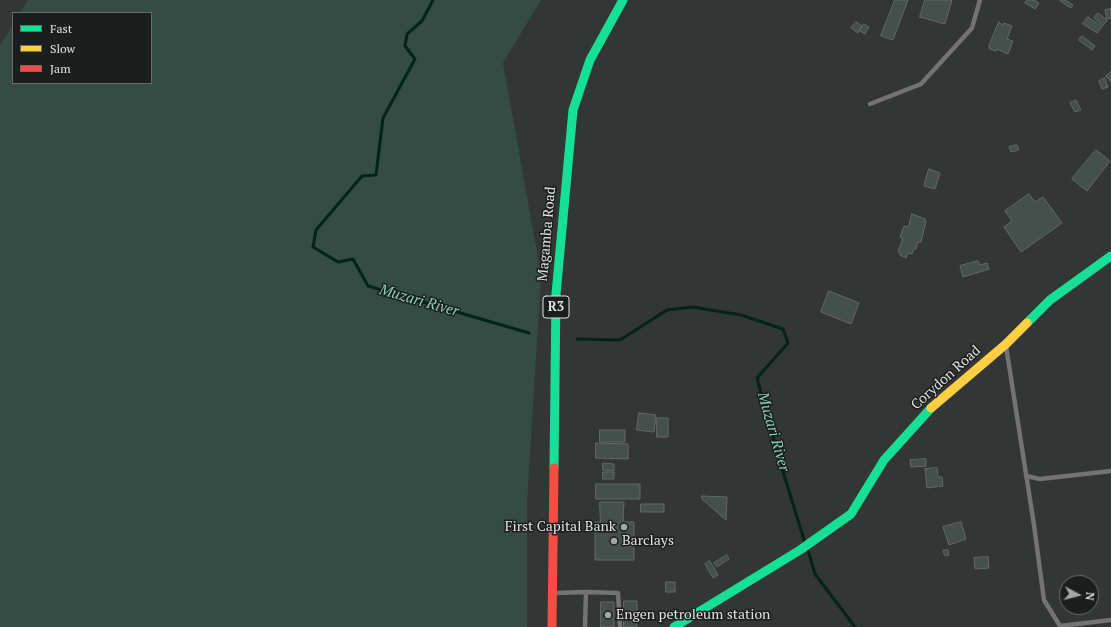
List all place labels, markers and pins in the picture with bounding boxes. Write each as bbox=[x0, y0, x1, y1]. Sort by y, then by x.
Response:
place label: First Capital Bank bbox=[505, 519, 616, 535]
marker: First Capital Bank bbox=[619, 522, 629, 532]
place label: Barclays bbox=[622, 533, 674, 549]
marker: Barclays bbox=[609, 536, 619, 546]
place label: Engen petroleum station bbox=[616, 607, 770, 623]
marker: Engen petroleum station bbox=[603, 610, 613, 620]

